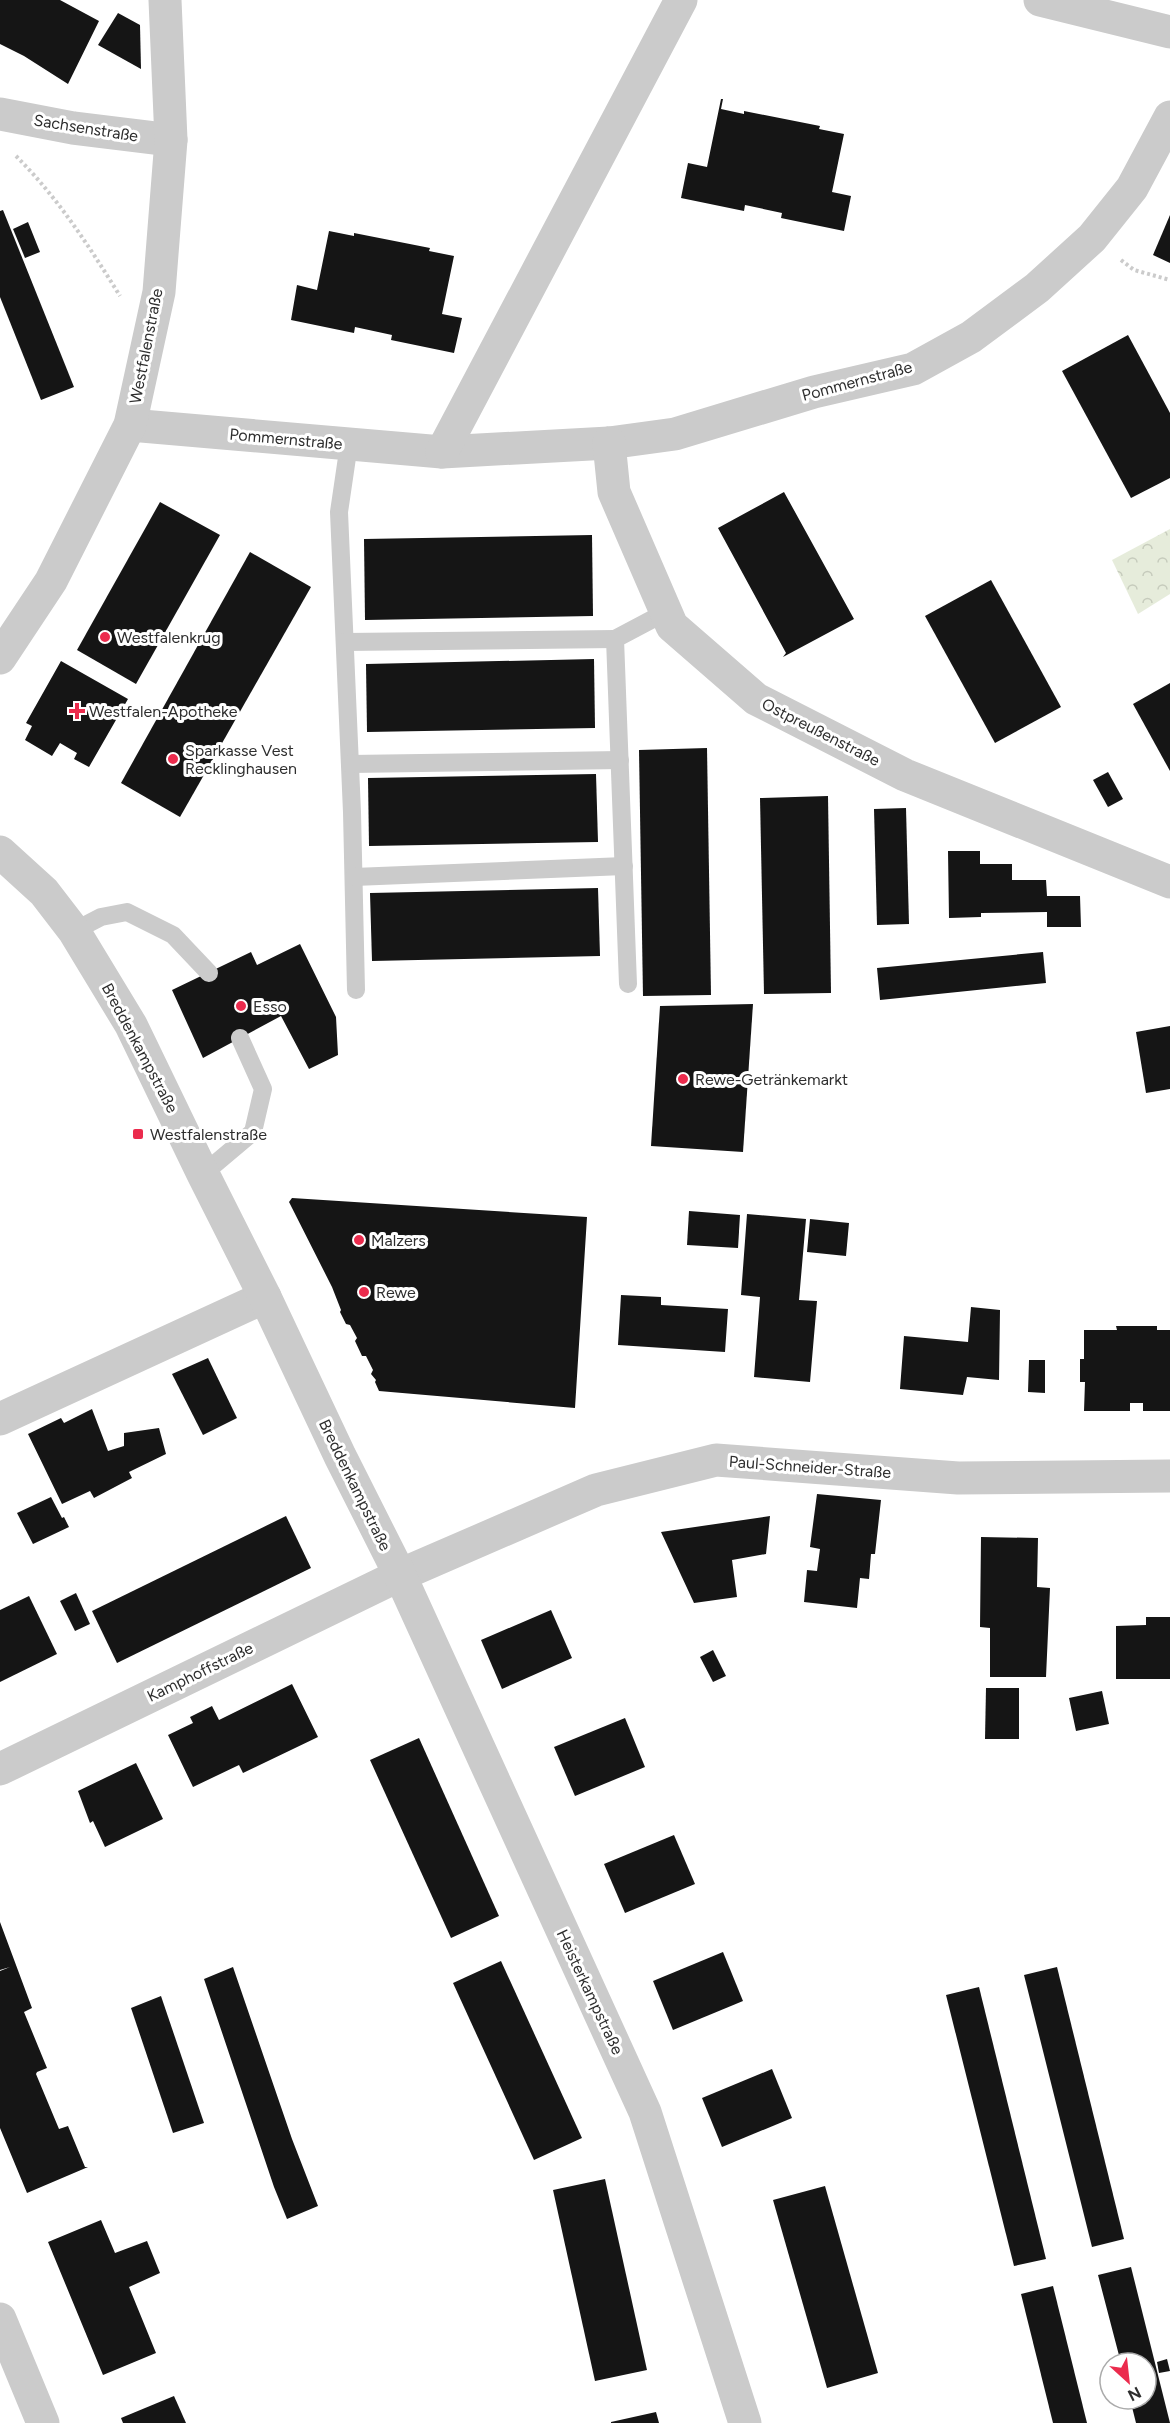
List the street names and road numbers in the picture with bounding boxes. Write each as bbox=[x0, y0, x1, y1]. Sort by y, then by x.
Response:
street label: Sachsenstraße bbox=[32, 110, 140, 146]
street label: Westfalenstraße bbox=[126, 287, 167, 405]
street label: Pommernstraße bbox=[800, 357, 915, 405]
street label: Pommernstraße bbox=[229, 425, 344, 453]
street label: Ostpreußenstraße bbox=[759, 694, 883, 770]
street label: Breddenkampstraße bbox=[98, 980, 182, 1116]
street label: Breddenkampstraße bbox=[315, 1416, 395, 1554]
street label: Paul-Schneider-Straße bbox=[728, 1452, 892, 1482]
street label: Kamphoffstraße bbox=[144, 1638, 256, 1706]
street label: Heisterkampstraße bbox=[553, 1926, 627, 2058]

